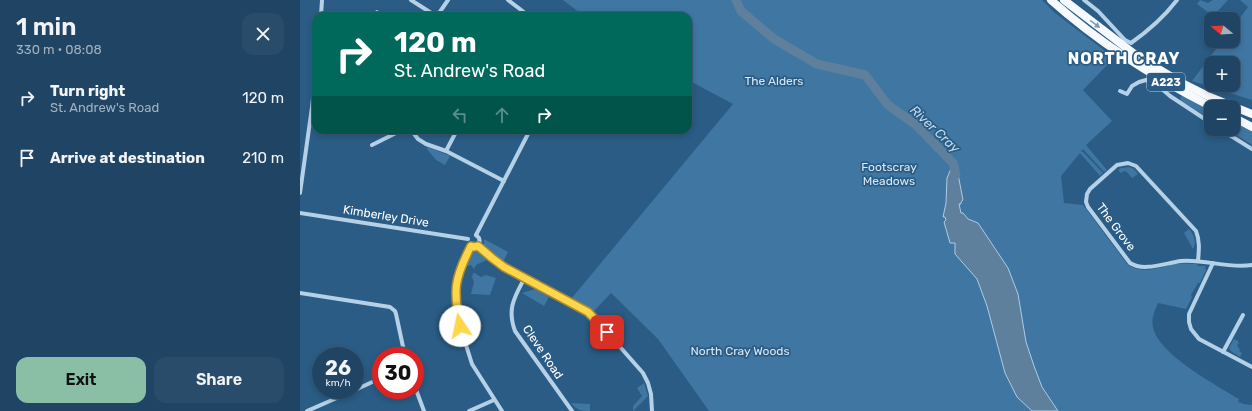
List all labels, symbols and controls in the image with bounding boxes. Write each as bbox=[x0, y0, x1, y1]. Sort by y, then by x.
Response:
north arrow bbox=[1204, 12, 1240, 48]
map controls bbox=[1204, 12, 1240, 136]
text: 1 min bbox=[16, 13, 76, 41]
button: close bbox=[242, 13, 284, 55]
one-way arrow bbox=[1089, 20, 1100, 28]
text: 120 m bbox=[394, 26, 477, 59]
icon: right bbox=[328, 28, 380, 80]
text: 330 m · 08:08 bbox=[16, 42, 102, 57]
district label: NORTH CRAY bbox=[1068, 49, 1180, 68]
button: + bbox=[1204, 56, 1240, 92]
text: St. Andrew's Road bbox=[394, 60, 545, 82]
road number: A223 bbox=[1147, 73, 1185, 91]
park label: The Alders bbox=[745, 74, 803, 88]
text: Turn right bbox=[50, 82, 125, 100]
icon: right bbox=[16, 87, 38, 109]
text: 120 m bbox=[242, 89, 284, 107]
text: St. Andrew's Road bbox=[50, 100, 159, 115]
button: − bbox=[1204, 100, 1240, 136]
water label: River Cray bbox=[907, 102, 963, 156]
icon: left bbox=[449, 104, 471, 126]
icon: ahead bbox=[491, 104, 513, 126]
icon: right bbox=[533, 104, 555, 126]
icon: arrive bbox=[16, 147, 38, 169]
text: Arrive at destination bbox=[50, 149, 205, 167]
text: 210 m bbox=[242, 149, 284, 167]
park label: Footscray Meadows bbox=[861, 160, 917, 188]
street label: The Grove bbox=[1094, 200, 1139, 254]
street label: Kimberley Drive bbox=[342, 202, 430, 230]
position arrow bbox=[439, 305, 481, 347]
pin bbox=[590, 315, 624, 349]
icon: arrive bbox=[596, 321, 618, 343]
street label: Cleve Road bbox=[520, 322, 566, 382]
park label: North Cray Woods bbox=[690, 344, 790, 358]
speed limit sign: 30 bbox=[372, 347, 424, 399]
text: 26 bbox=[325, 356, 351, 380]
button: Exit bbox=[16, 357, 146, 403]
button: Share bbox=[154, 357, 284, 403]
text: km/h bbox=[326, 377, 350, 389]

